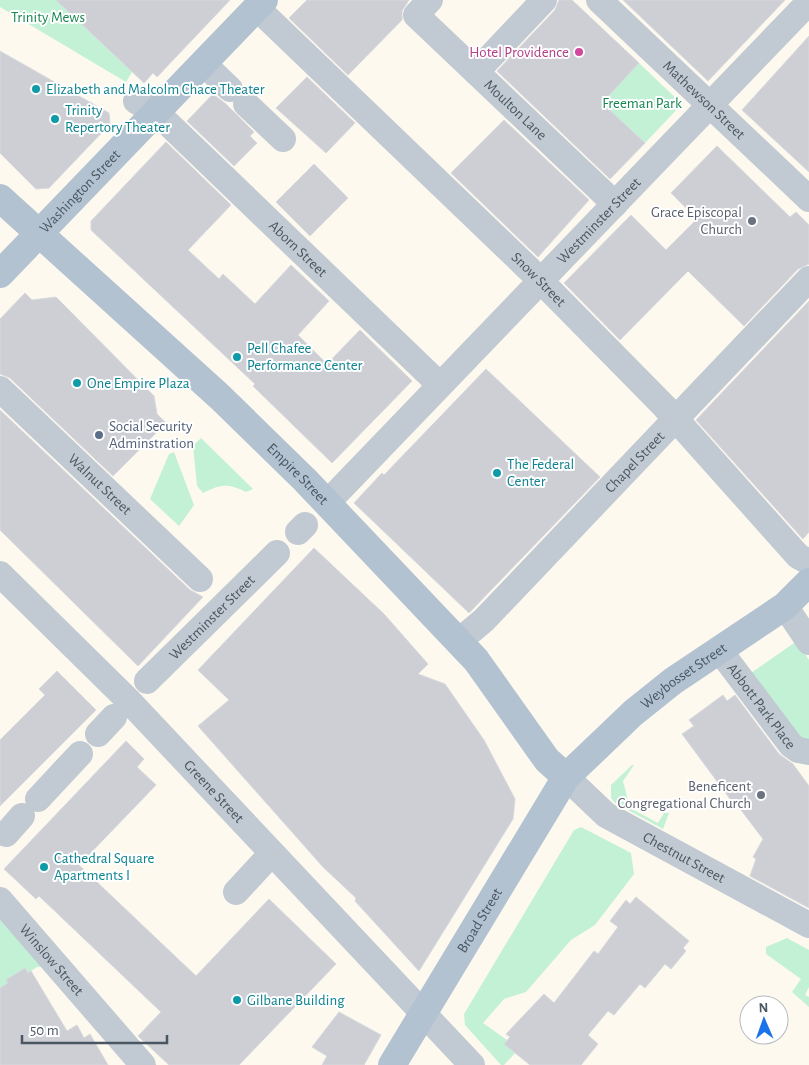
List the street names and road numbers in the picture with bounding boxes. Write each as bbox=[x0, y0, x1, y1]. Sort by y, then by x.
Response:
street label: Mathewson Street bbox=[660, 58, 748, 142]
street label: Moulton Lane bbox=[481, 77, 550, 143]
street label: Washington Street bbox=[37, 147, 124, 236]
street label: Westminster Street bbox=[554, 175, 644, 267]
street label: Aborn Street bbox=[266, 218, 330, 280]
street label: Snow Street bbox=[508, 250, 568, 310]
street label: Chapel Street bbox=[602, 428, 668, 496]
street label: Empire Street bbox=[264, 440, 331, 508]
street label: Walnut Street bbox=[65, 451, 134, 518]
street label: Westminster Street bbox=[167, 572, 258, 663]
street label: Weybosset Street bbox=[638, 640, 730, 712]
street label: Abbott Park Place bbox=[724, 661, 798, 752]
street label: Greene Street bbox=[181, 757, 247, 826]
street label: Chestnut Street bbox=[640, 829, 728, 886]
street label: Broad Street bbox=[455, 885, 505, 956]
street label: Winslow Street bbox=[16, 921, 86, 999]

